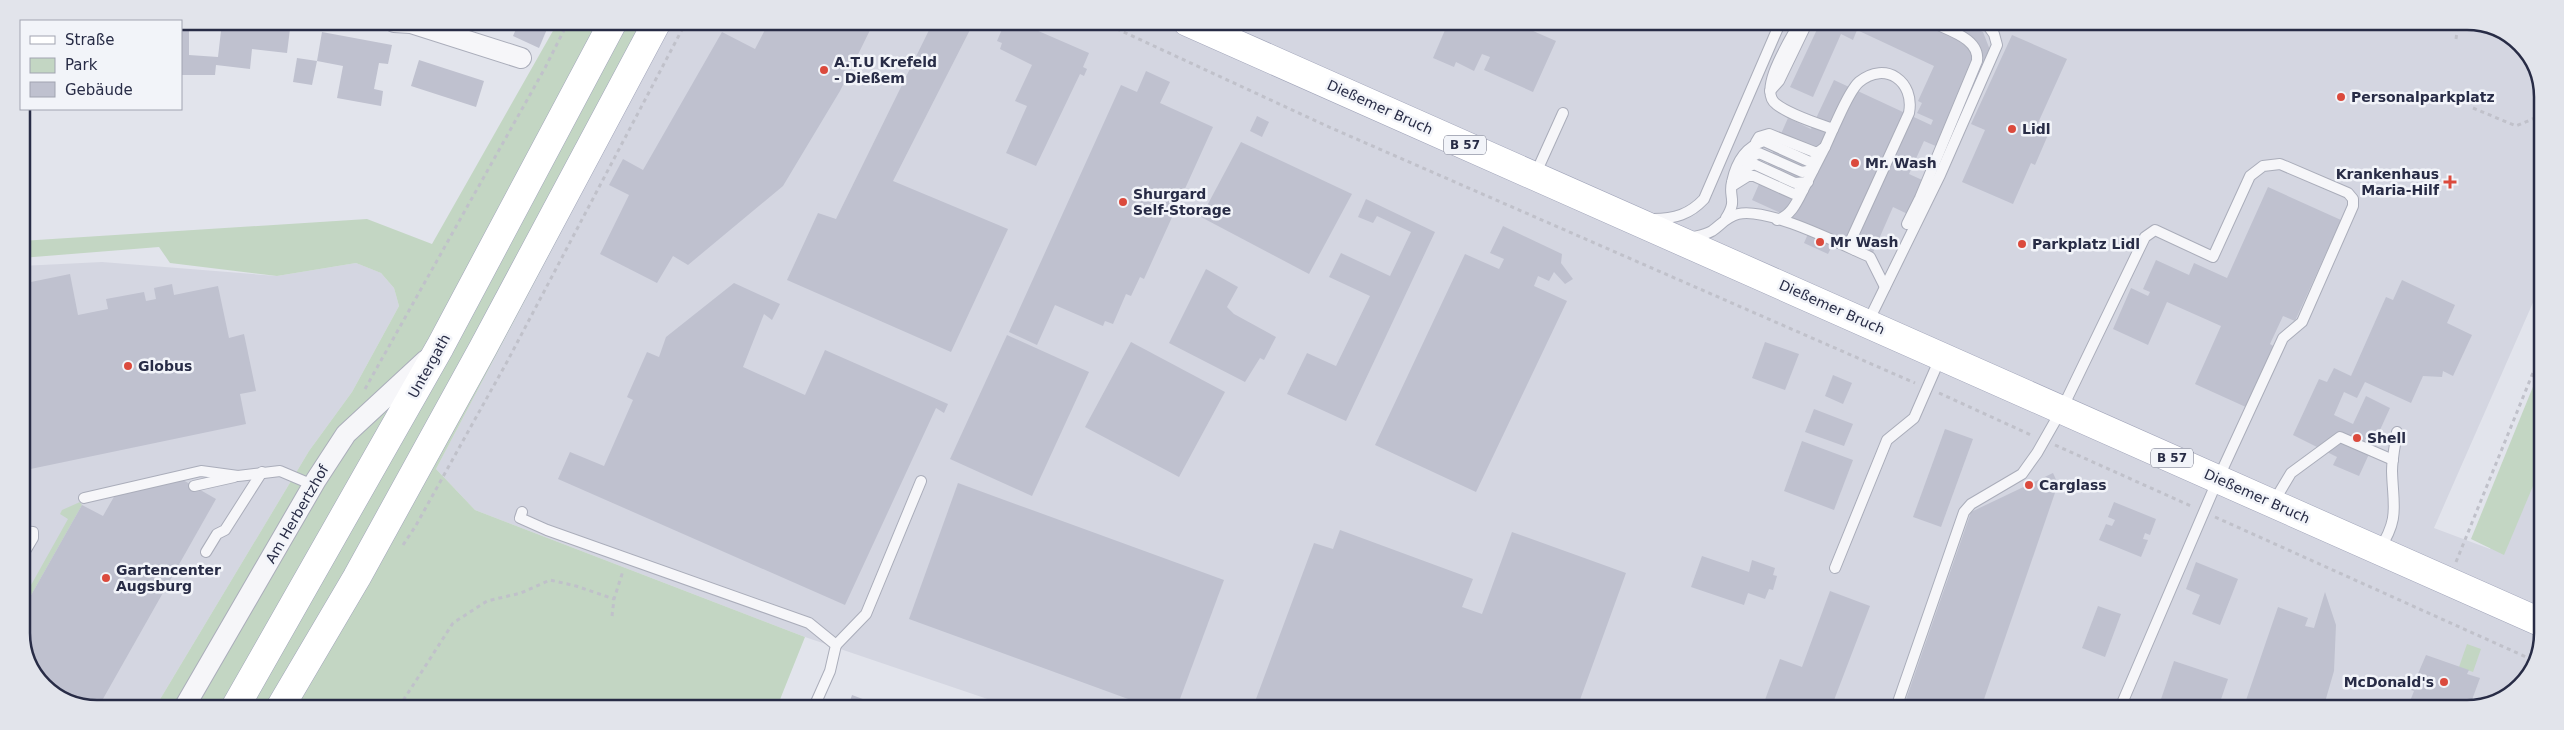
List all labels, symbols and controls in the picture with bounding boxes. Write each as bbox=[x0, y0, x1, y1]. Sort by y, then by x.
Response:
legend bbox=[20, 20, 182, 110]
text: Straße bbox=[65, 31, 114, 49]
place label: A.T.U Krefeld - Dießem bbox=[834, 54, 937, 86]
text: Park bbox=[65, 56, 98, 74]
marker: A.T.U Krefeld - Dießem bbox=[818, 64, 830, 76]
street label: Dießemer Bruch bbox=[1325, 77, 1435, 137]
text: Gebäude bbox=[65, 81, 133, 99]
place label: Personalparkplatz bbox=[2351, 89, 2495, 105]
marker: Personalparkplatz bbox=[2335, 91, 2347, 103]
place label: Lidl bbox=[2022, 121, 2051, 137]
marker: Lidl bbox=[2006, 123, 2018, 135]
road number: B 57 bbox=[1444, 136, 1486, 154]
place label: Mr. Wash bbox=[1865, 155, 1937, 171]
marker: Mr. Wash bbox=[1849, 157, 1861, 169]
place label: Krankenhaus Maria-Hilf bbox=[2336, 166, 2440, 198]
marker: Krankenhaus Maria-Hilf bbox=[2443, 175, 2457, 189]
place label: Shurgard Self-Storage bbox=[1133, 186, 1231, 218]
marker: Shurgard Self-Storage bbox=[1117, 196, 1129, 208]
place label: Mr Wash bbox=[1830, 234, 1898, 250]
marker: Mr Wash bbox=[1814, 236, 1826, 248]
place label: Parkplatz Lidl bbox=[2032, 236, 2140, 252]
marker: Parkplatz Lidl bbox=[2016, 238, 2028, 250]
street label: Dießemer Bruch bbox=[1777, 277, 1887, 337]
street label: Untergath bbox=[405, 331, 453, 401]
place label: Globus bbox=[138, 358, 192, 374]
marker: Globus bbox=[122, 360, 134, 372]
place label: Shell bbox=[2367, 430, 2406, 446]
marker: Shell bbox=[2351, 432, 2363, 444]
road number: B 57 bbox=[2151, 448, 2193, 468]
street label: Am Herbertzhof bbox=[262, 461, 332, 566]
street label: Dießemer Bruch bbox=[2202, 466, 2312, 526]
place label: Carglass bbox=[2039, 477, 2107, 493]
marker: Carglass bbox=[2023, 479, 2035, 491]
place label: Gartencenter Augsburg bbox=[116, 562, 221, 594]
marker: Gartencenter Augsburg bbox=[100, 572, 112, 584]
place label: McDonald's bbox=[2344, 674, 2434, 690]
marker: McDonald's bbox=[2438, 676, 2450, 688]

